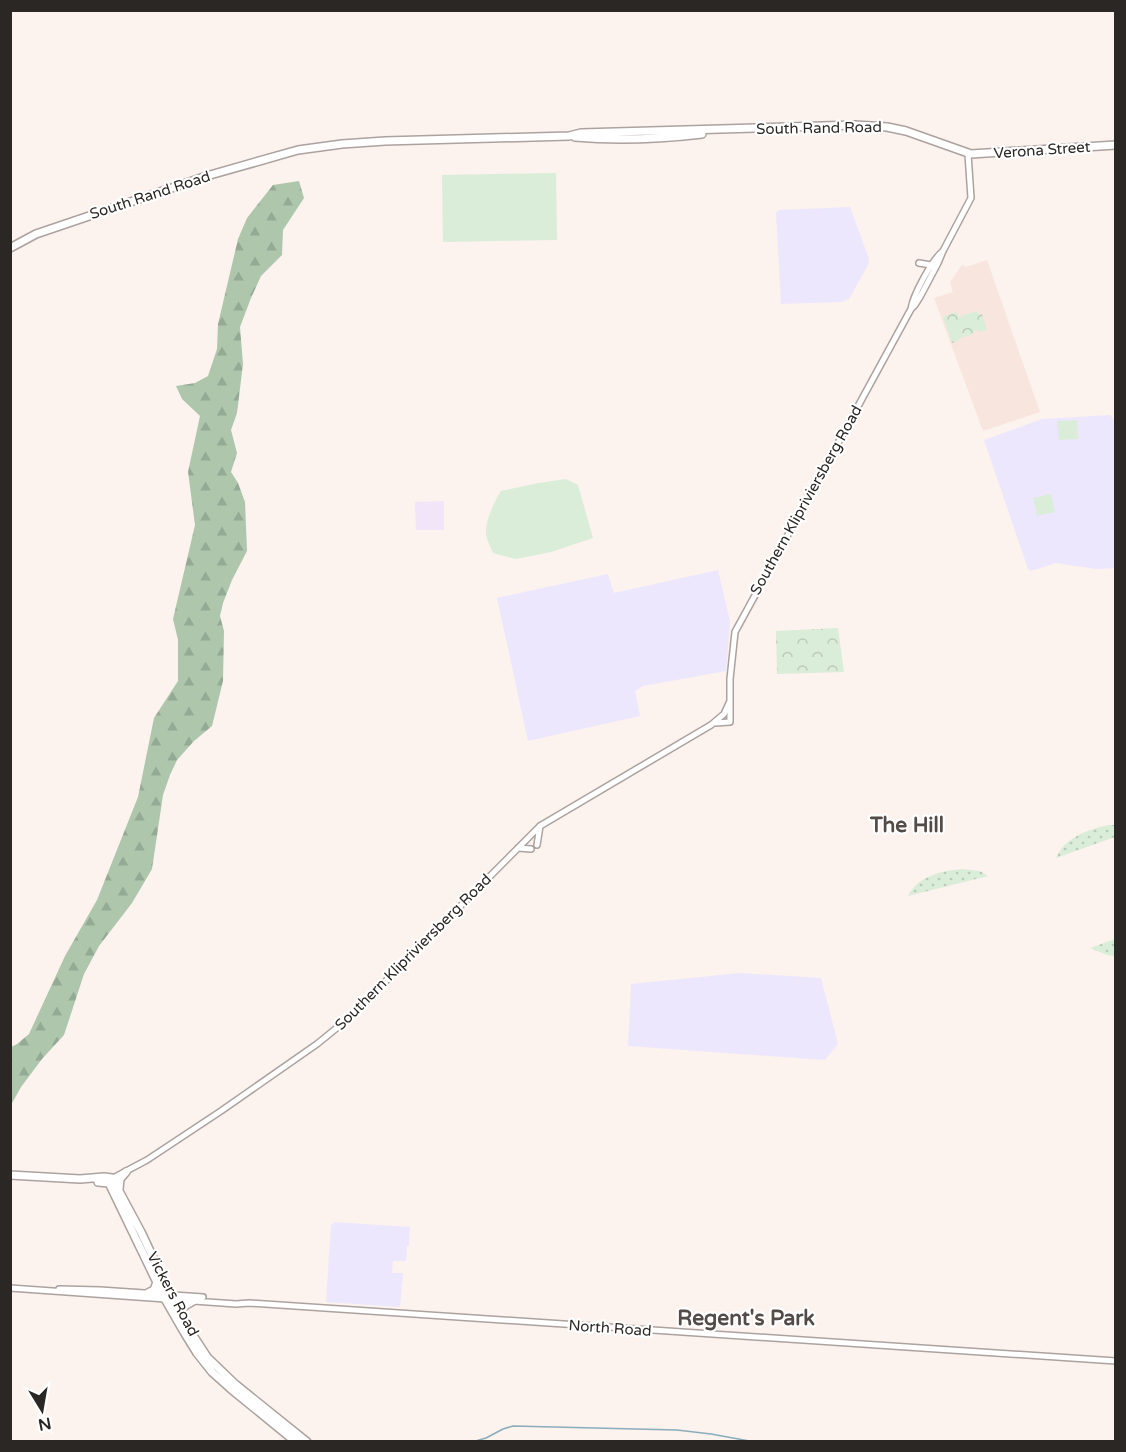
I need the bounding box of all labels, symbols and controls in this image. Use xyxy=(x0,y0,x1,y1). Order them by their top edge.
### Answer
street label: South Rand Road xyxy=(756,118,882,138)
street label: Verona Street xyxy=(993,138,1091,162)
street label: South Rand Road xyxy=(88,167,212,223)
street label: Southern Klipriviersberg Road xyxy=(746,402,866,598)
district label: The Hill xyxy=(869,813,944,838)
street label: Southern Klipriviersberg Road xyxy=(331,870,495,1034)
street label: Vickers Road xyxy=(143,1249,203,1339)
district label: Regent's Park xyxy=(677,1306,815,1331)
street label: North Road xyxy=(568,1316,652,1340)
north arrow xyxy=(12,1380,72,1440)
text: N xyxy=(36,1413,53,1435)

